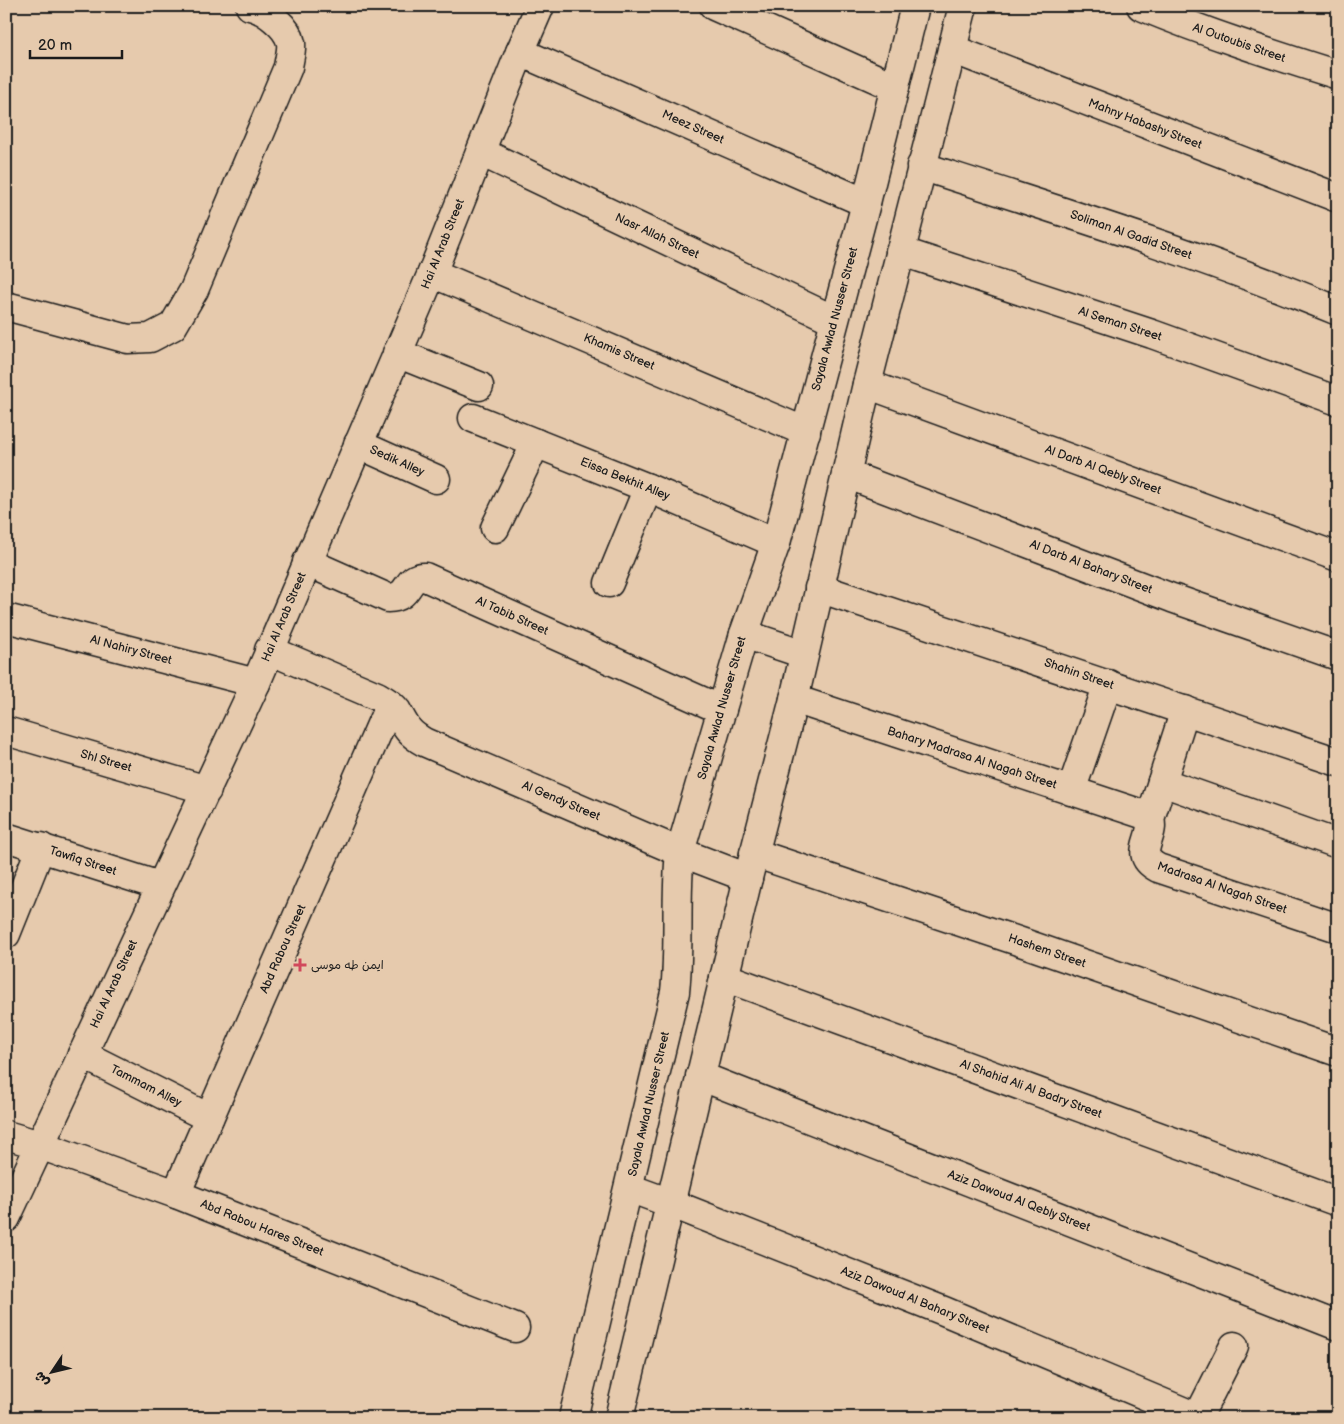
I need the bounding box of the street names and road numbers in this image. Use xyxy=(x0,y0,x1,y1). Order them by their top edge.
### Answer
street label: Al Outoubis Street xyxy=(1191,20,1288,66)
street label: Mahny Habashy Street xyxy=(1086,95,1204,153)
street label: Meez Street xyxy=(660,107,727,147)
street label: Hai Al Arab Street xyxy=(418,196,468,291)
street label: Soliman Al Gadid Street xyxy=(1068,207,1194,263)
street label: Nasr Allah Street xyxy=(612,210,702,262)
street label: Sayala Awlad Nusser Street xyxy=(809,245,862,393)
street label: Al Seman Street xyxy=(1076,303,1164,345)
street label: Khamis Street xyxy=(581,330,657,374)
street label: Sedik Alley xyxy=(367,442,427,480)
street label: Al Darb Al Qebly Street xyxy=(1043,442,1163,498)
street label: Eissa Bekhit Alley xyxy=(578,454,672,504)
street label: Al Darb Al Bahary Street xyxy=(1028,537,1155,597)
street label: Hai Al Arab Street xyxy=(258,570,310,664)
street label: Al Tabib Street xyxy=(473,593,551,639)
street label: Al Nahiry Street xyxy=(88,632,174,668)
street label: Sayala Awlad Nusser Street xyxy=(694,634,750,781)
street label: Shahin Street xyxy=(1042,655,1116,693)
street label: Bahary Madrasa Al Nagah Street xyxy=(885,723,1059,793)
street label: Shl Street xyxy=(79,747,134,776)
street label: Al Gendy Street xyxy=(520,778,603,824)
street label: Tawfiq Street xyxy=(48,843,119,879)
street label: Madrasa Al Nagah Street xyxy=(1155,859,1289,917)
street label: Abd Rabou Street xyxy=(257,902,309,996)
street label: Hashem Street xyxy=(1006,931,1088,971)
street label: Hai Al Arab Street xyxy=(87,937,141,1031)
street label: Sayala Awlad Nusser Street xyxy=(625,1030,673,1178)
street label: Al Shahid Ali Al Badry Street xyxy=(958,1056,1104,1122)
street label: Tammam Alley xyxy=(108,1062,184,1111)
street label: Aziz Dawoud Al Qebly Street xyxy=(946,1167,1093,1235)
street label: Abd Rabou Hares Street xyxy=(198,1196,326,1260)
street label: Aziz Dawoud Al Bahary Street xyxy=(839,1263,992,1337)

